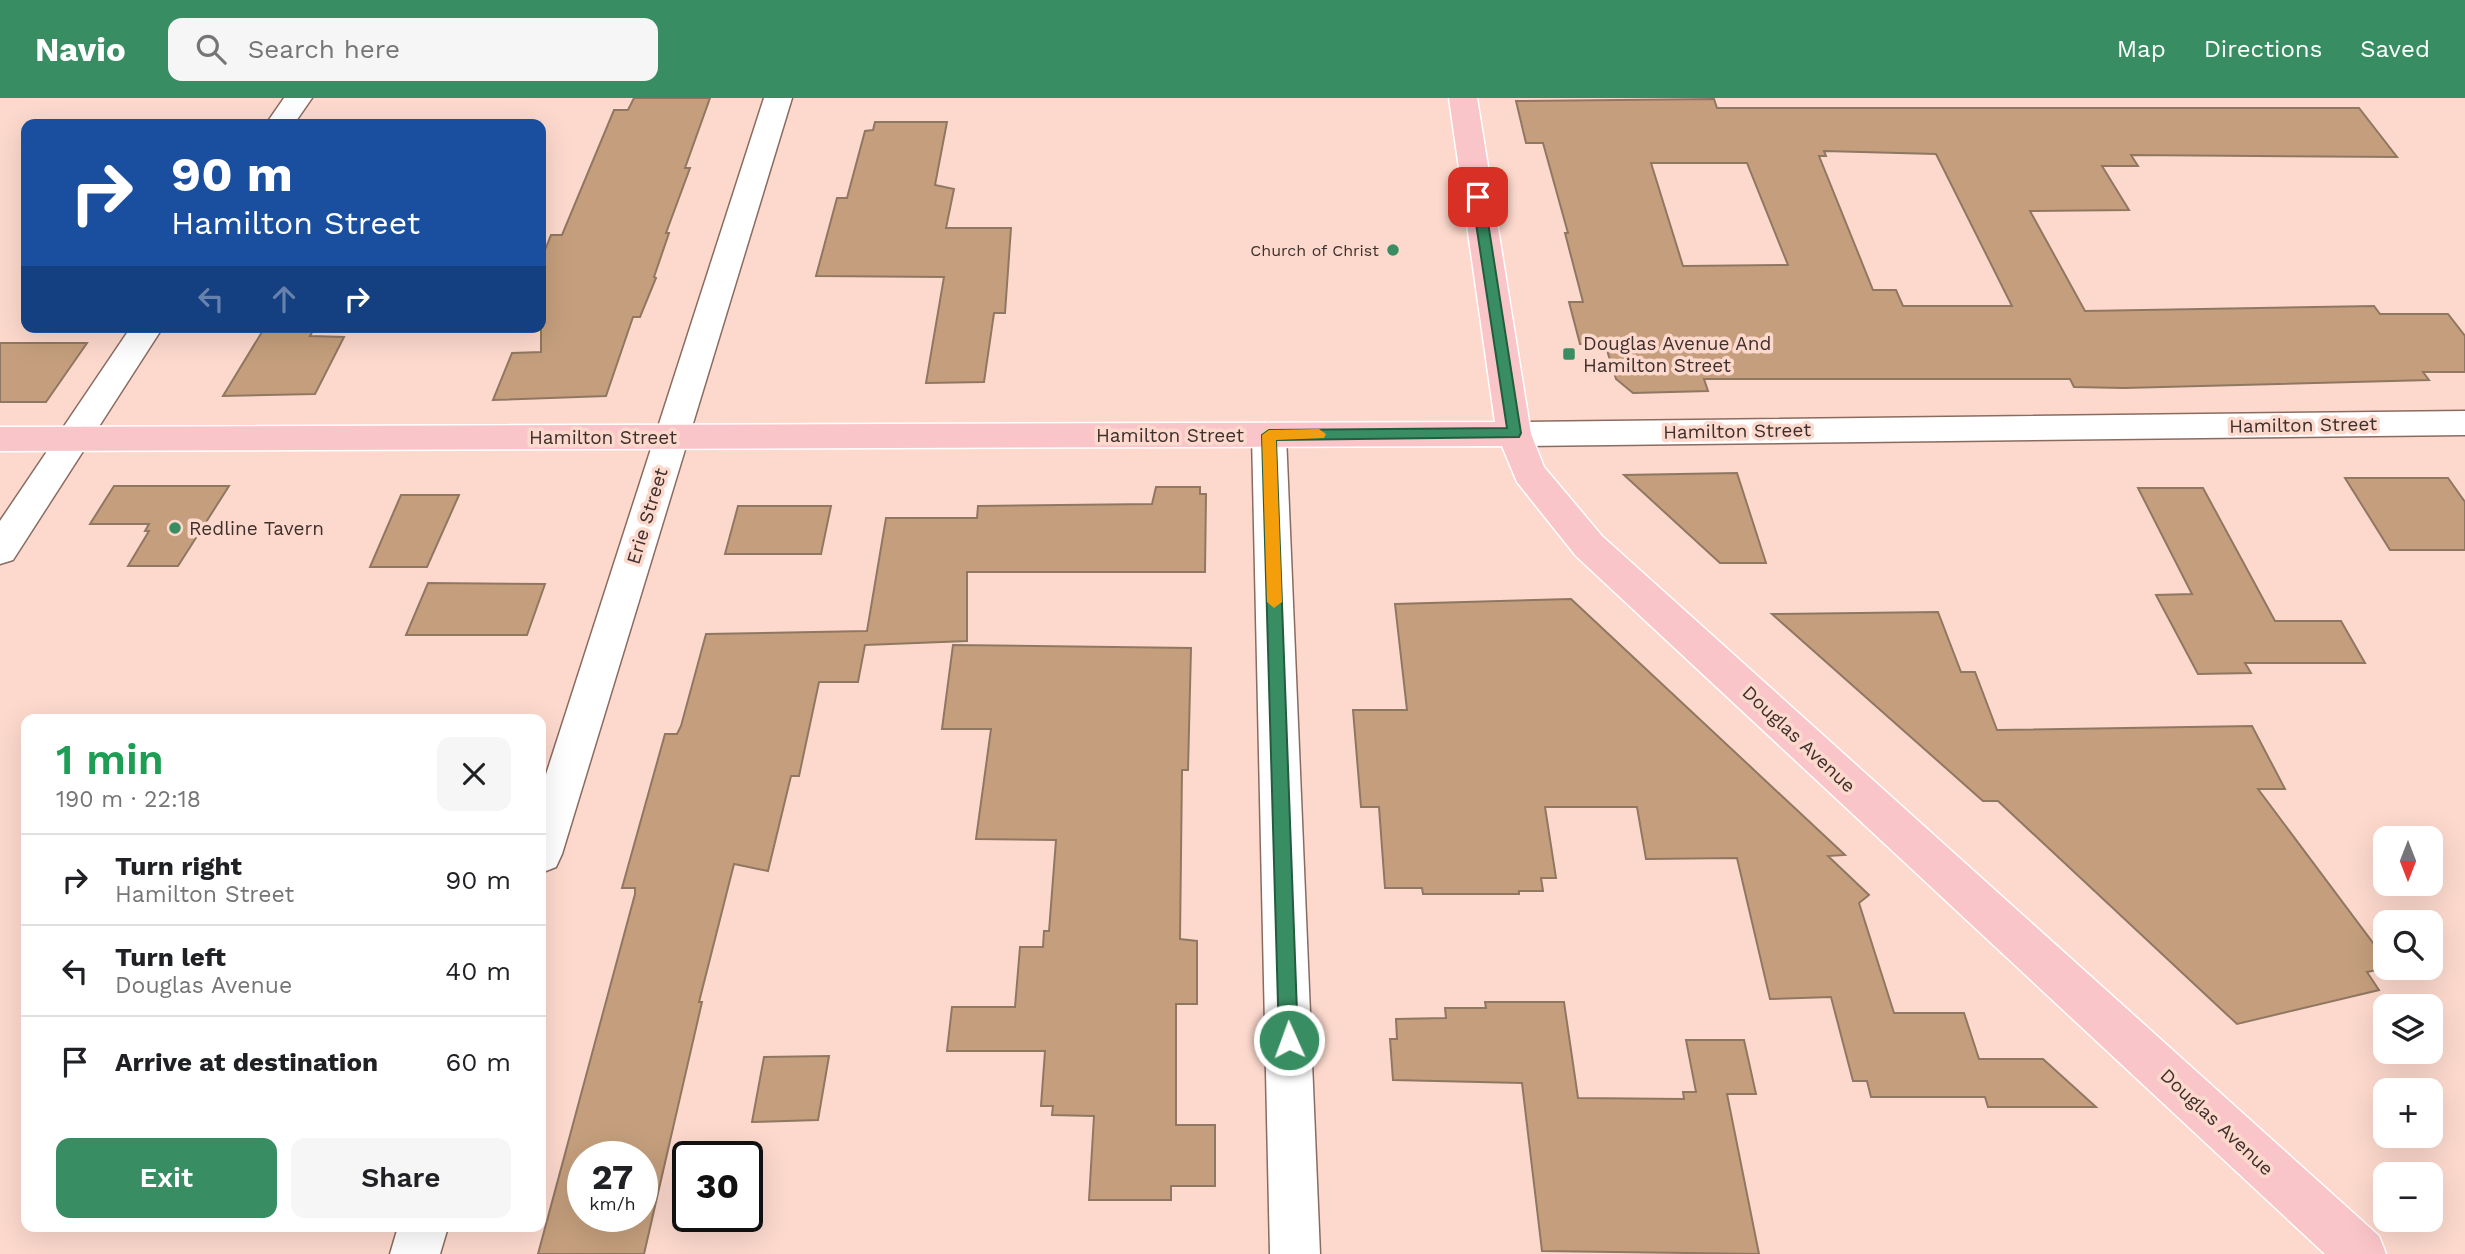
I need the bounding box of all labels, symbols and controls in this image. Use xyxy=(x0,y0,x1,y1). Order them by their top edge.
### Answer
search box xyxy=(168,18,658,81)
text: Navio xyxy=(35,30,126,69)
icon: search xyxy=(192,30,230,68)
text: Search here xyxy=(248,34,400,64)
text: Map xyxy=(2117,35,2166,63)
text: Directions xyxy=(2204,35,2322,63)
text: Saved xyxy=(2360,35,2430,63)
text: 90 m xyxy=(171,145,293,203)
icon: right xyxy=(56,147,147,238)
pin xyxy=(1448,167,1508,227)
icon: arrive xyxy=(1459,178,1497,216)
text: Hamilton Street xyxy=(171,204,420,242)
place label: Church of Christ xyxy=(1250,241,1379,260)
marker: Church of Christ xyxy=(1385,242,1401,258)
icon: left xyxy=(192,280,230,318)
icon: ahead xyxy=(265,280,303,318)
icon: right xyxy=(338,280,376,318)
place label: Douglas Avenue And Hamilton Street xyxy=(1583,332,1771,377)
marker: Douglas Avenue And Hamilton Street xyxy=(1561,346,1577,362)
street label: Hamilton Street xyxy=(2229,412,2377,438)
street label: Hamilton Street xyxy=(1663,418,1811,444)
street label: Hamilton Street xyxy=(1096,424,1244,447)
street label: Hamilton Street xyxy=(529,426,677,449)
street label: Erie Street xyxy=(621,465,673,567)
place label: Redline Tavern xyxy=(189,517,324,540)
marker: Redline Tavern xyxy=(167,520,183,536)
street label: Douglas Avenue xyxy=(1738,681,1860,797)
text: 1 min xyxy=(56,735,164,784)
button: close xyxy=(437,737,511,811)
text: 190 m · 22:18 xyxy=(56,786,201,813)
north arrow xyxy=(2373,826,2443,896)
map controls xyxy=(2373,826,2443,1232)
text: Turn right xyxy=(115,851,242,881)
icon: right xyxy=(56,861,94,899)
text: 90 m xyxy=(445,865,511,895)
text: Hamilton Street xyxy=(115,881,294,908)
button: search xyxy=(2373,910,2443,980)
text: Turn left xyxy=(115,942,226,972)
icon: left xyxy=(56,952,94,990)
text: 40 m xyxy=(445,956,511,986)
text: Douglas Avenue xyxy=(115,972,292,999)
button: layers xyxy=(2373,994,2443,1064)
position arrow xyxy=(1252,1003,1326,1077)
icon: arrive xyxy=(56,1043,94,1081)
text: Arrive at destination xyxy=(115,1047,378,1077)
text: 60 m xyxy=(445,1047,511,1077)
street label: Douglas Avenue xyxy=(2156,1064,2278,1180)
button: + xyxy=(2373,1078,2443,1148)
button: Exit xyxy=(56,1138,277,1218)
button: Share xyxy=(291,1138,511,1218)
speed limit sign: 30 xyxy=(672,1141,763,1232)
text: 27 xyxy=(592,1156,633,1198)
button: − xyxy=(2373,1162,2443,1232)
text: km/h xyxy=(589,1193,636,1214)

